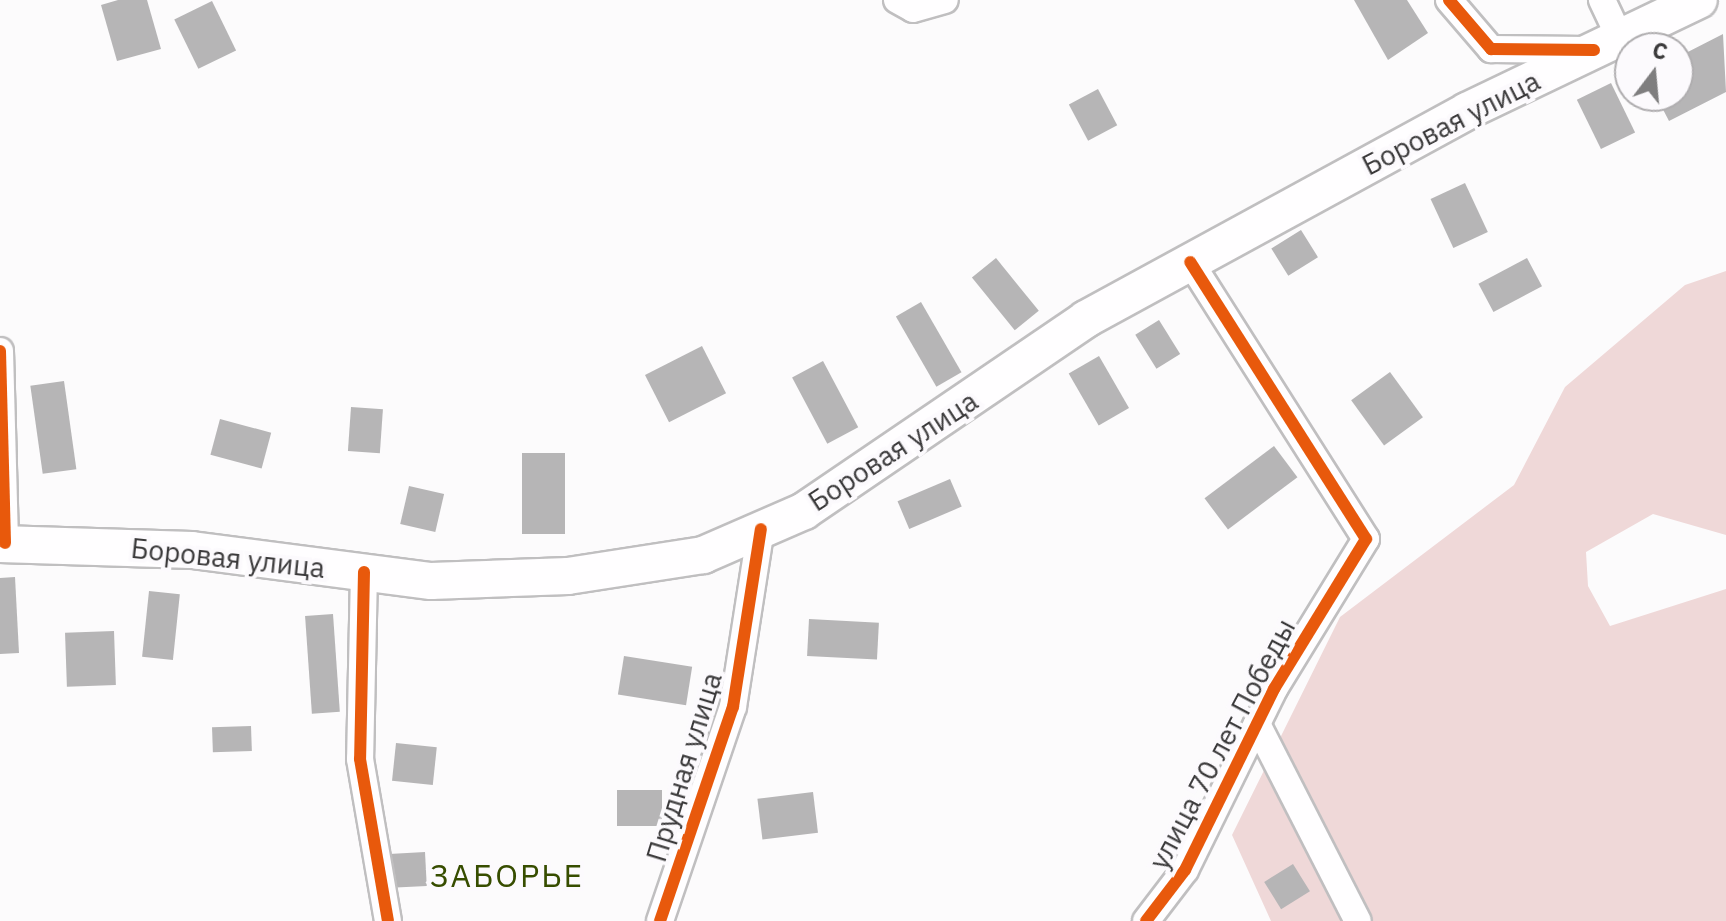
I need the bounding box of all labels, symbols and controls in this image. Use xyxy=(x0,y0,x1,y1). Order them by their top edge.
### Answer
north arrow xyxy=(1614,32,1694,112)
text: С xyxy=(1649,34,1671,66)
street label: Боровая улица xyxy=(1357,64,1545,182)
street label: Боровая улица xyxy=(802,384,984,518)
street label: Боровая улица xyxy=(129,531,327,585)
street label: улица 70 лет Победы xyxy=(1142,613,1302,875)
street label: Прудная улица xyxy=(639,668,729,866)
district label: ЗАБОРЬЕ xyxy=(430,856,584,894)

